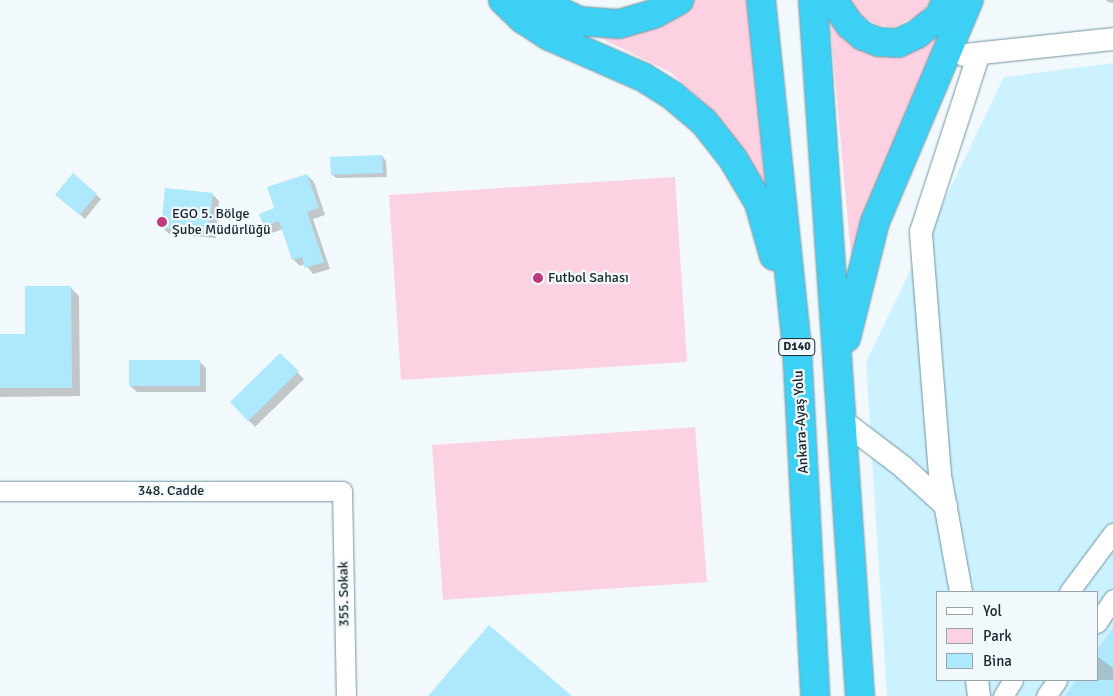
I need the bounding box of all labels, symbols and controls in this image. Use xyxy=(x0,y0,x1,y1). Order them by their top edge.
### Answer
place label: EGO 5. Bölge Şube Müdürlüğü xyxy=(172,206,271,238)
marker: EGO 5. Bölge Şube Müdürlüğü xyxy=(156,216,168,228)
place label: Futbol Sahası xyxy=(548,270,629,286)
marker: Futbol Sahası xyxy=(532,272,544,284)
road number: D140 xyxy=(778,338,816,357)
street label: Ankara-Ayaş Yolu xyxy=(790,370,812,474)
street label: 348. Cadde xyxy=(138,483,204,499)
street label: 355. Sokak xyxy=(335,561,353,627)
legend xyxy=(936,591,1098,681)
text: Yol xyxy=(983,602,1002,620)
text: Park xyxy=(983,627,1012,645)
text: Bina xyxy=(983,652,1012,670)

